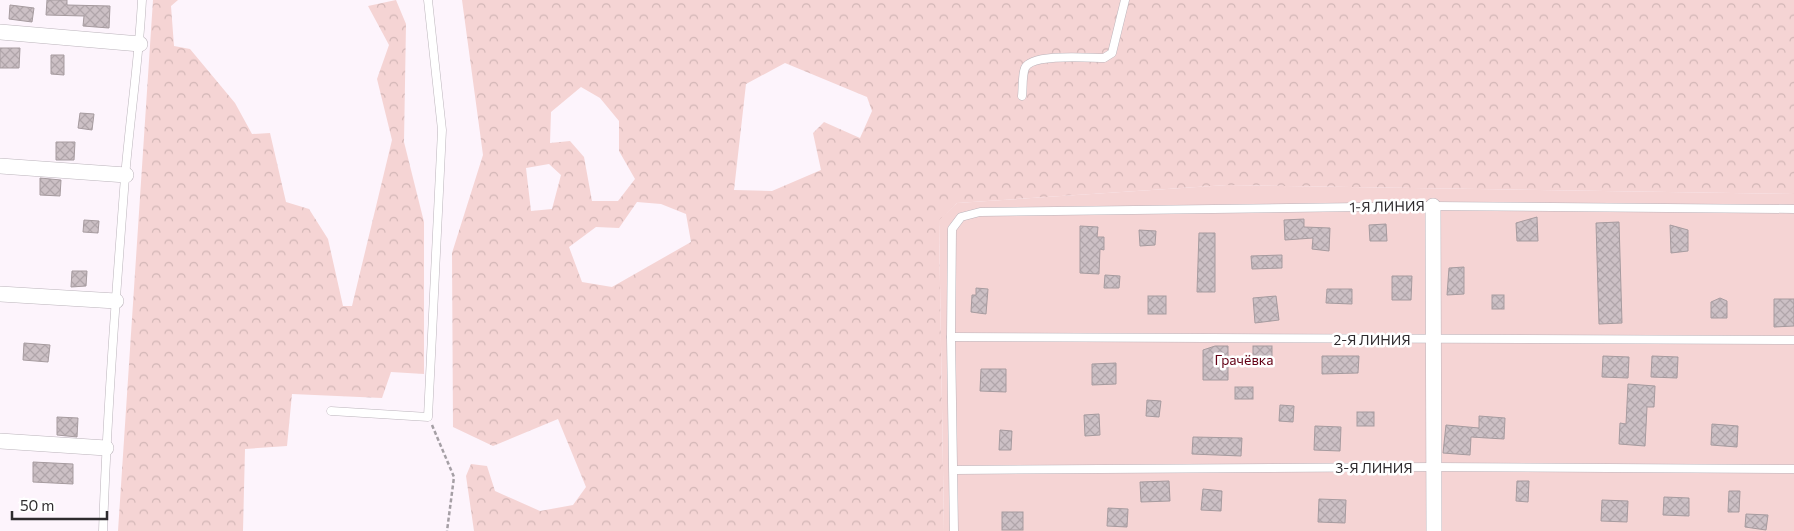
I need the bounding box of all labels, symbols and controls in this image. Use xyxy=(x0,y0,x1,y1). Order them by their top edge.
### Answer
street label: 1-Я ЛИНИЯ xyxy=(1349,197,1425,215)
street label: 2-Я ЛИНИЯ xyxy=(1333,331,1411,348)
park label: Грачёвка xyxy=(1214,351,1274,368)
street label: 3-Я ЛИНИЯ xyxy=(1335,459,1413,476)
scale bar xyxy=(12,488,108,520)
text: 50 m xyxy=(20,496,54,514)

